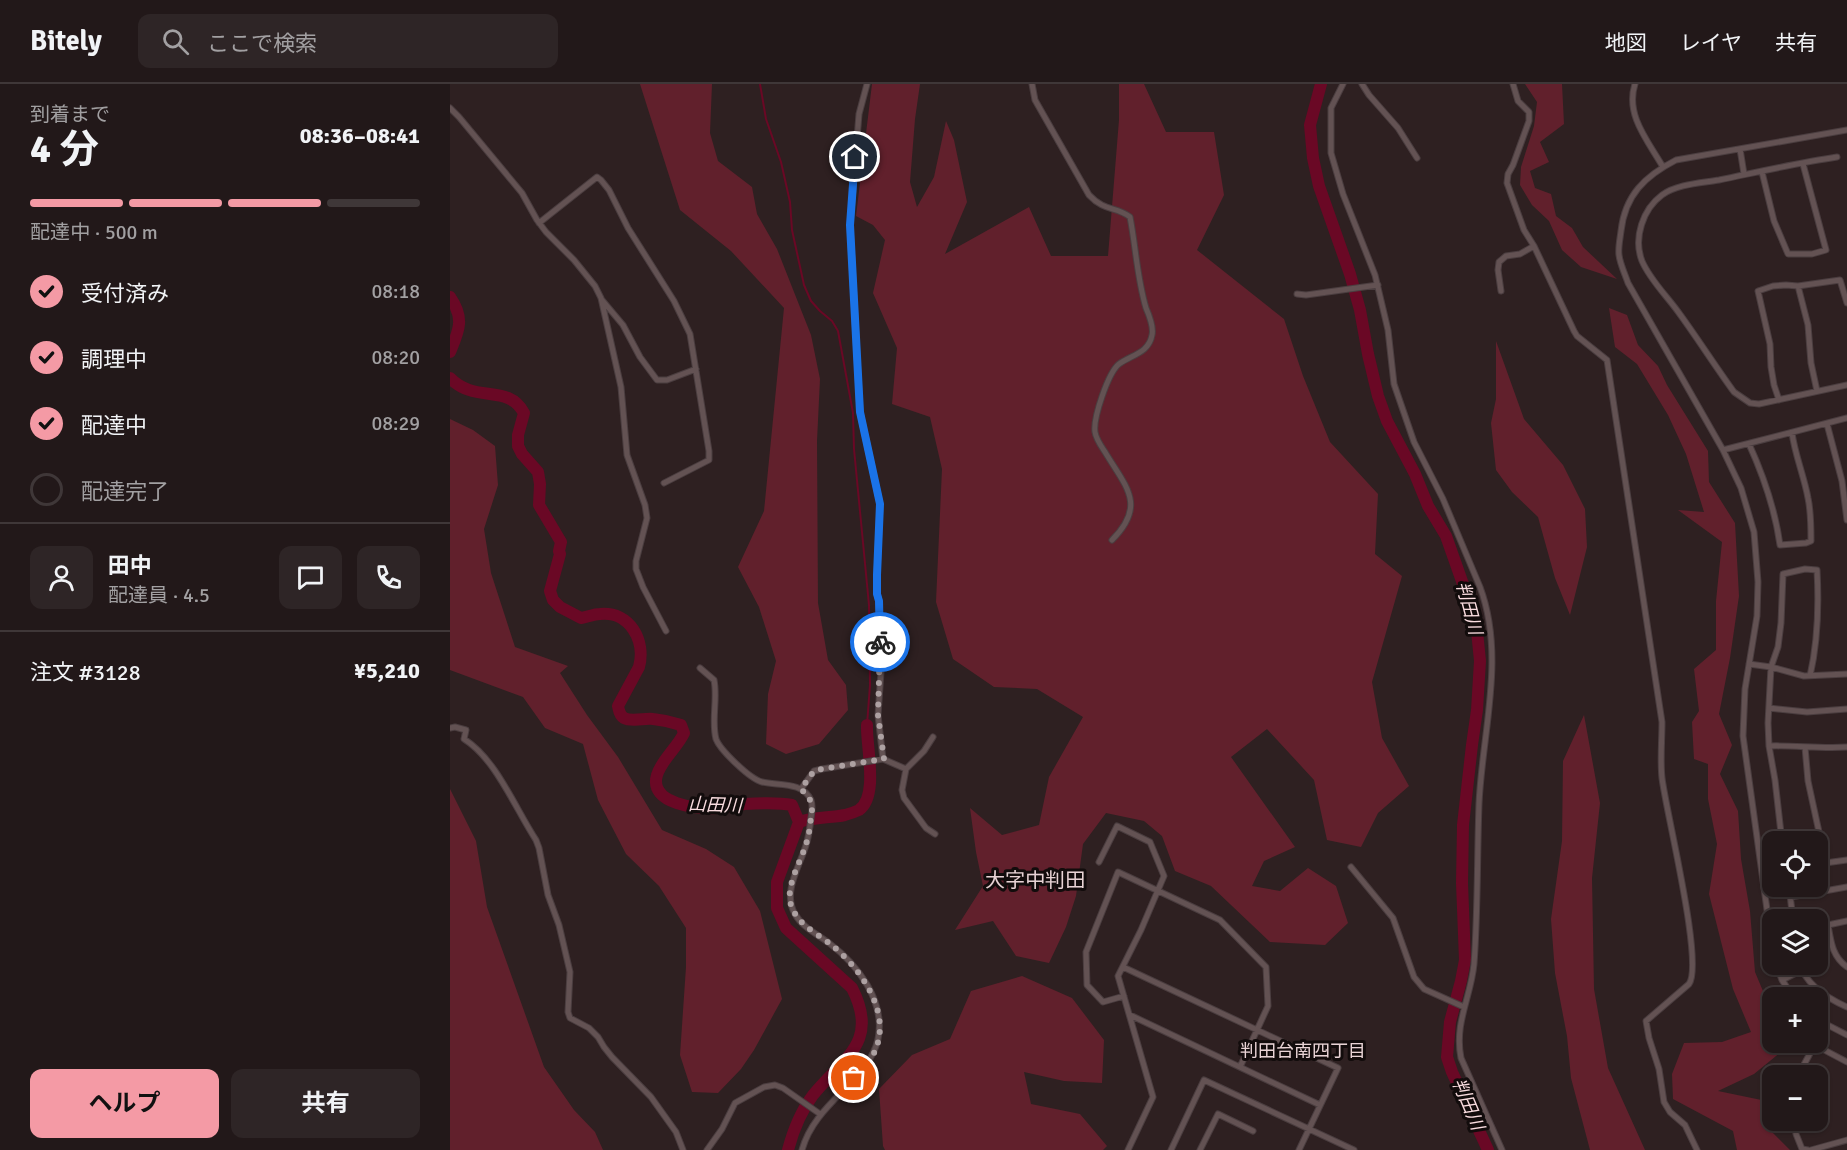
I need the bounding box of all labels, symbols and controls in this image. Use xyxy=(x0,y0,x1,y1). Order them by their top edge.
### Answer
search box xyxy=(138,14,558,68)
text: Bitely xyxy=(30,24,102,58)
icon: search xyxy=(159,25,192,58)
text: ここで検索 xyxy=(207,30,317,57)
text: 地図 xyxy=(1605,30,1647,56)
text: レイヤ xyxy=(1680,30,1742,56)
text: 共有 xyxy=(1775,30,1817,56)
text: 到着まで xyxy=(30,102,110,127)
text: 08:36–08:41 xyxy=(300,122,420,149)
text: 4 分 xyxy=(30,125,99,173)
pin xyxy=(829,131,880,182)
icon: home xyxy=(838,140,871,173)
text: 配達中 · 500 m xyxy=(30,220,158,245)
icon: check xyxy=(30,275,63,308)
text: 08:18 xyxy=(371,279,420,304)
text: 受付済み xyxy=(81,280,169,307)
icon: check xyxy=(30,341,63,374)
text: 08:20 xyxy=(371,345,420,370)
text: 調理中 xyxy=(81,346,147,373)
icon: check xyxy=(30,407,63,440)
text: 08:29 xyxy=(371,411,420,436)
text: 配達中 xyxy=(81,412,147,439)
text: 配達完了 xyxy=(81,478,169,505)
button: person xyxy=(30,546,93,609)
button: chat xyxy=(279,546,342,609)
button: phone xyxy=(357,546,420,609)
text: 田中 xyxy=(108,552,152,579)
water label: 判田川 xyxy=(1451,579,1487,639)
text: 配達員 · 4.5 xyxy=(108,583,210,608)
courier xyxy=(850,612,910,672)
icon: bike xyxy=(864,626,897,659)
text: ¥5,210 xyxy=(354,657,420,684)
text: 注文 #3128 xyxy=(30,659,141,686)
water label: 山田川 xyxy=(688,793,744,817)
map controls xyxy=(1762,831,1828,1131)
button: locate xyxy=(1762,831,1828,897)
district label: 大字中判田 xyxy=(985,868,1085,893)
button: layers xyxy=(1762,909,1828,975)
button: + xyxy=(1762,987,1828,1053)
district label: 判田台南四丁目 xyxy=(1240,1040,1366,1062)
pin xyxy=(828,1052,879,1103)
icon: bag xyxy=(837,1061,870,1094)
button: − xyxy=(1762,1065,1828,1131)
button: ヘルプ xyxy=(30,1069,219,1138)
button: 共有 xyxy=(231,1069,420,1138)
water label: 判田川 xyxy=(1447,1075,1489,1135)

